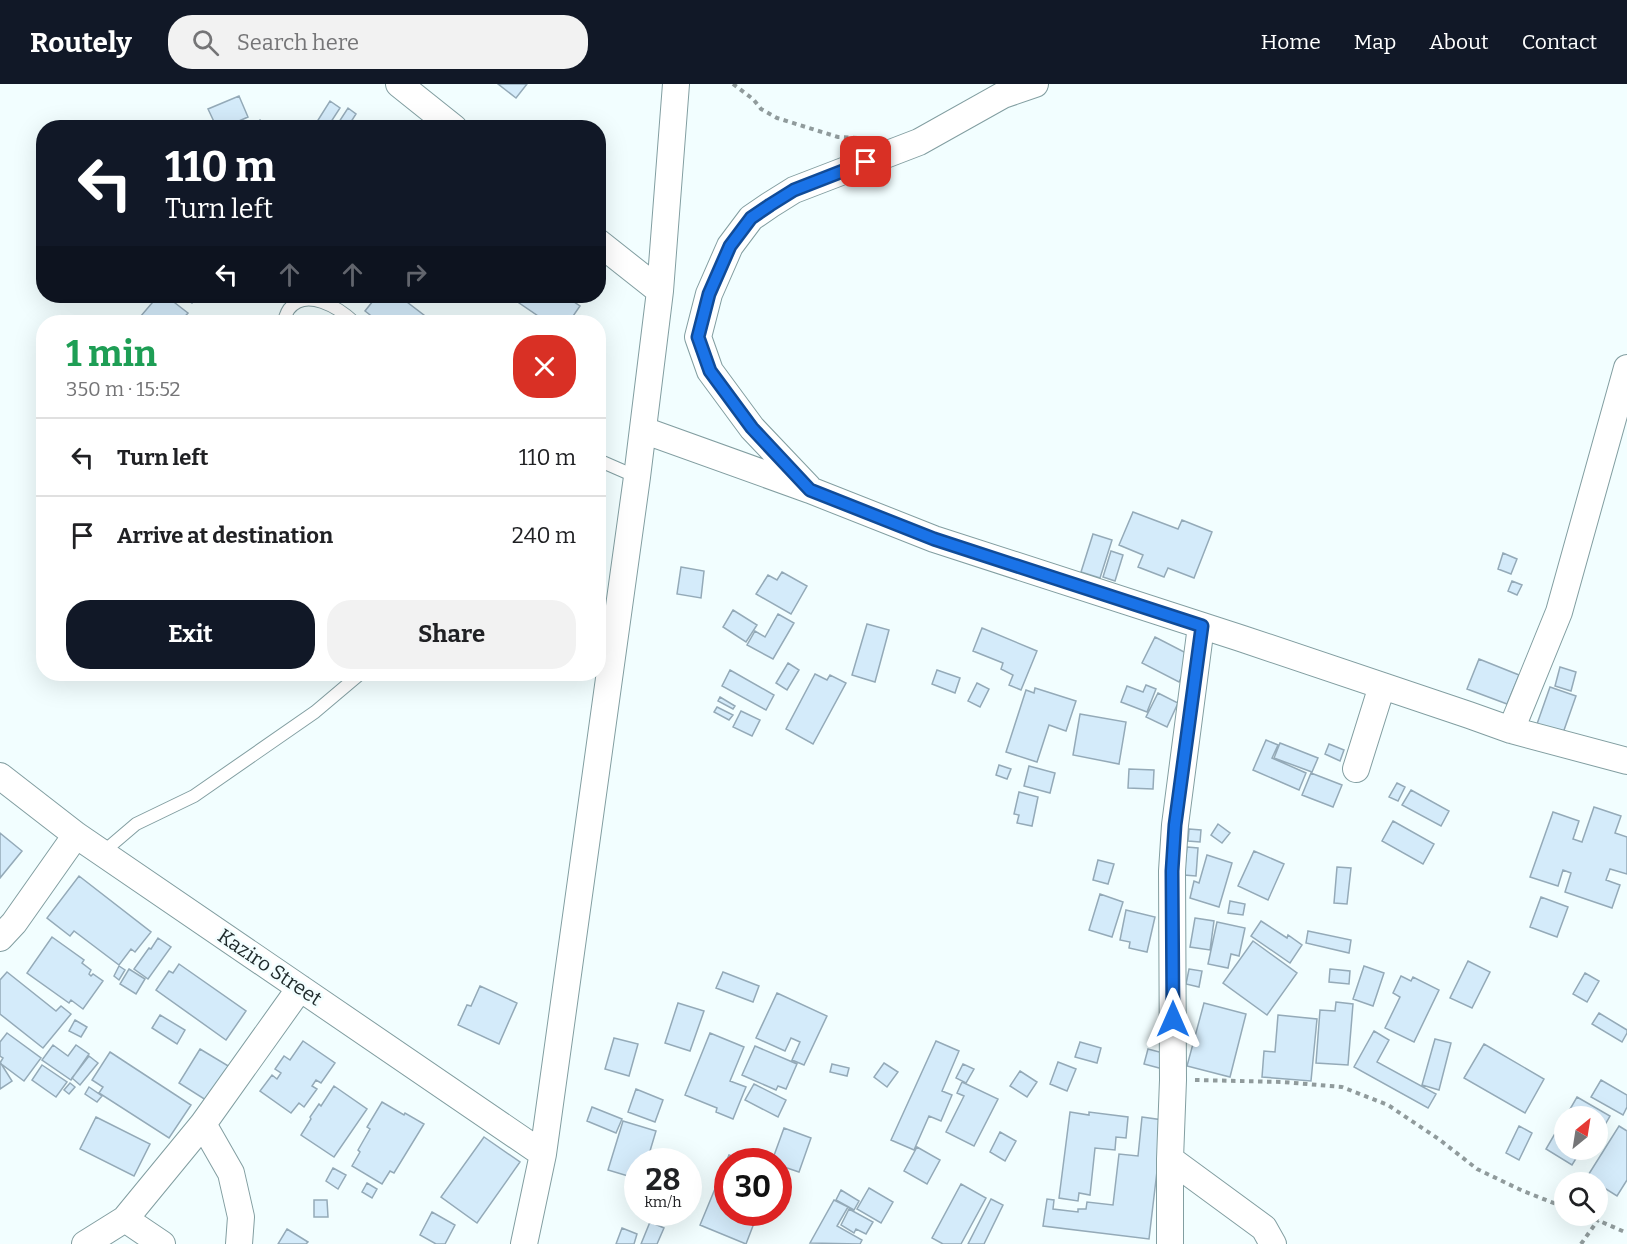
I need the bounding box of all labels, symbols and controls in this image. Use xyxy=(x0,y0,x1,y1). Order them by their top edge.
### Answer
search box xyxy=(168,15,588,69)
text: Routely xyxy=(30,26,132,59)
icon: search xyxy=(189,26,222,59)
text: Search here xyxy=(237,29,359,56)
text: Home xyxy=(1261,29,1321,55)
text: Map xyxy=(1354,29,1396,55)
text: About xyxy=(1429,29,1489,55)
text: Contact xyxy=(1522,29,1597,55)
pin xyxy=(840,136,891,187)
text: 110 m xyxy=(165,142,276,192)
icon: left xyxy=(66,144,144,222)
icon: arrive xyxy=(849,145,882,178)
text: Turn left xyxy=(165,193,273,225)
icon: left xyxy=(210,258,243,291)
icon: ahead xyxy=(273,258,306,291)
icon: ahead xyxy=(336,258,369,291)
icon: right xyxy=(399,258,432,291)
text: 1 min xyxy=(66,332,157,376)
button: close xyxy=(513,335,576,398)
text: 350 m · 15:52 xyxy=(66,377,180,401)
icon: left xyxy=(66,441,99,474)
text: Turn left xyxy=(117,444,209,471)
text: 110 m xyxy=(519,444,576,471)
icon: arrive xyxy=(66,519,99,552)
text: Arrive at destination xyxy=(117,522,333,549)
text: 240 m xyxy=(512,522,576,549)
button: Exit xyxy=(66,600,315,669)
button: Share xyxy=(327,600,576,669)
street label: Kaziro Street xyxy=(213,923,327,1011)
position arrow xyxy=(1141,987,1205,1051)
north arrow xyxy=(1554,1106,1608,1160)
map controls xyxy=(1554,1106,1608,1226)
speed limit sign: 30 xyxy=(714,1148,792,1226)
text: 28 xyxy=(646,1162,680,1198)
button: search xyxy=(1554,1172,1608,1226)
text: km/h xyxy=(644,1193,682,1211)

